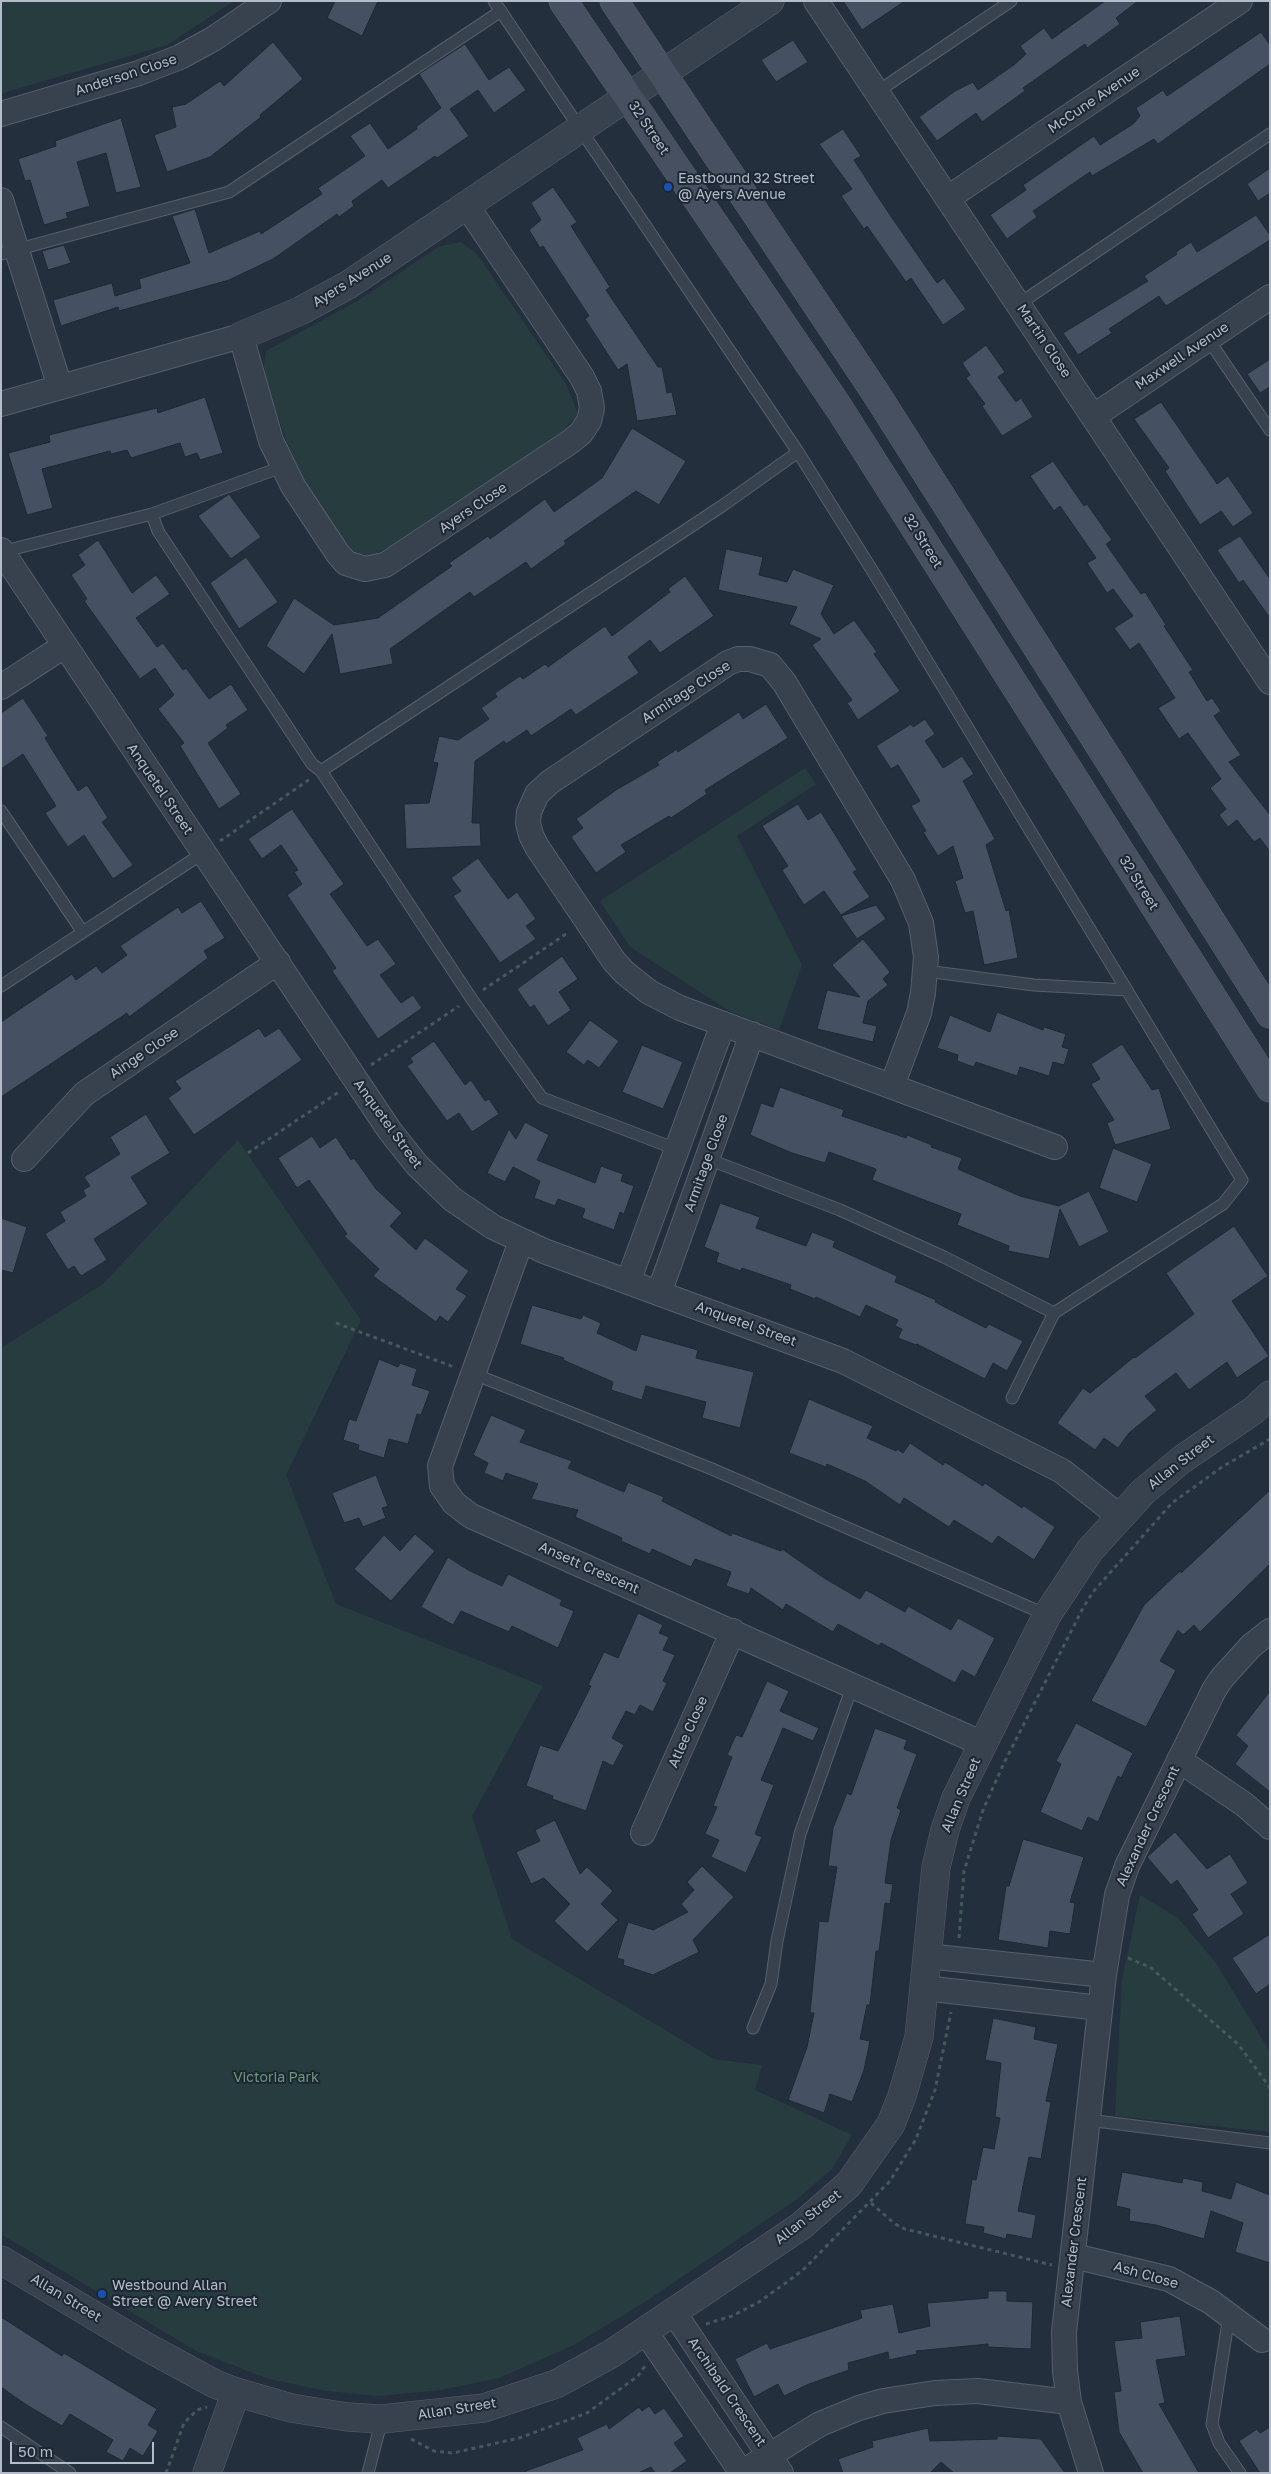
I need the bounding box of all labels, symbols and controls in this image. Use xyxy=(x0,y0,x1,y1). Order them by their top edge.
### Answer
street label: Anderson Close xyxy=(73,51,179,99)
street label: McCune Avenue xyxy=(1045,63,1143,137)
street label: 32 Street xyxy=(625,98,673,158)
place label: Eastbound 32 Street @ Ayers Avenue xyxy=(678,171,815,203)
marker: Eastbound 32 Street @ Ayers Avenue xyxy=(662,181,674,193)
street label: Ayers Avenue xyxy=(309,249,395,311)
street label: Martin Close xyxy=(1013,301,1075,381)
street label: Maxwell Avenue xyxy=(1132,319,1232,393)
street label: Ayers Close xyxy=(436,479,510,537)
street label: 32 Street xyxy=(900,511,946,571)
street label: Armitage Close xyxy=(638,657,734,727)
street label: Anquetel Street xyxy=(123,740,197,838)
street label: 32 Street xyxy=(1116,853,1162,913)
street label: Ainge Close xyxy=(106,1024,182,1082)
street label: Anquetel Street xyxy=(350,1076,426,1172)
street label: Armitage Close xyxy=(681,1112,731,1214)
street label: Anquetel Street xyxy=(693,1298,799,1350)
street label: Allan Street xyxy=(1144,1431,1218,1493)
street label: Ansett Crescent xyxy=(536,1538,642,1598)
street label: Atlee Close xyxy=(665,1694,711,1770)
street label: Allan Street xyxy=(938,1755,984,1835)
street label: Alexander Crescent xyxy=(1113,1763,1183,1889)
park label: Victoria Park xyxy=(233,2070,319,2086)
street label: Alexander Crescent xyxy=(1058,2176,1090,2308)
street label: Allan Street xyxy=(771,2186,845,2248)
street label: Ash Close xyxy=(1112,2258,1180,2292)
street label: Allan Street xyxy=(28,2270,104,2326)
place label: Westbound Allan Street @ Avery Street xyxy=(112,2278,258,2310)
marker: Westbound Allan Street @ Avery Street xyxy=(96,2288,108,2300)
street label: Archibald Crescent xyxy=(684,2334,770,2450)
street label: Allan Street xyxy=(416,2394,498,2424)
scale bar xyxy=(12,2432,156,2464)
text: 50 m xyxy=(18,2442,53,2460)

